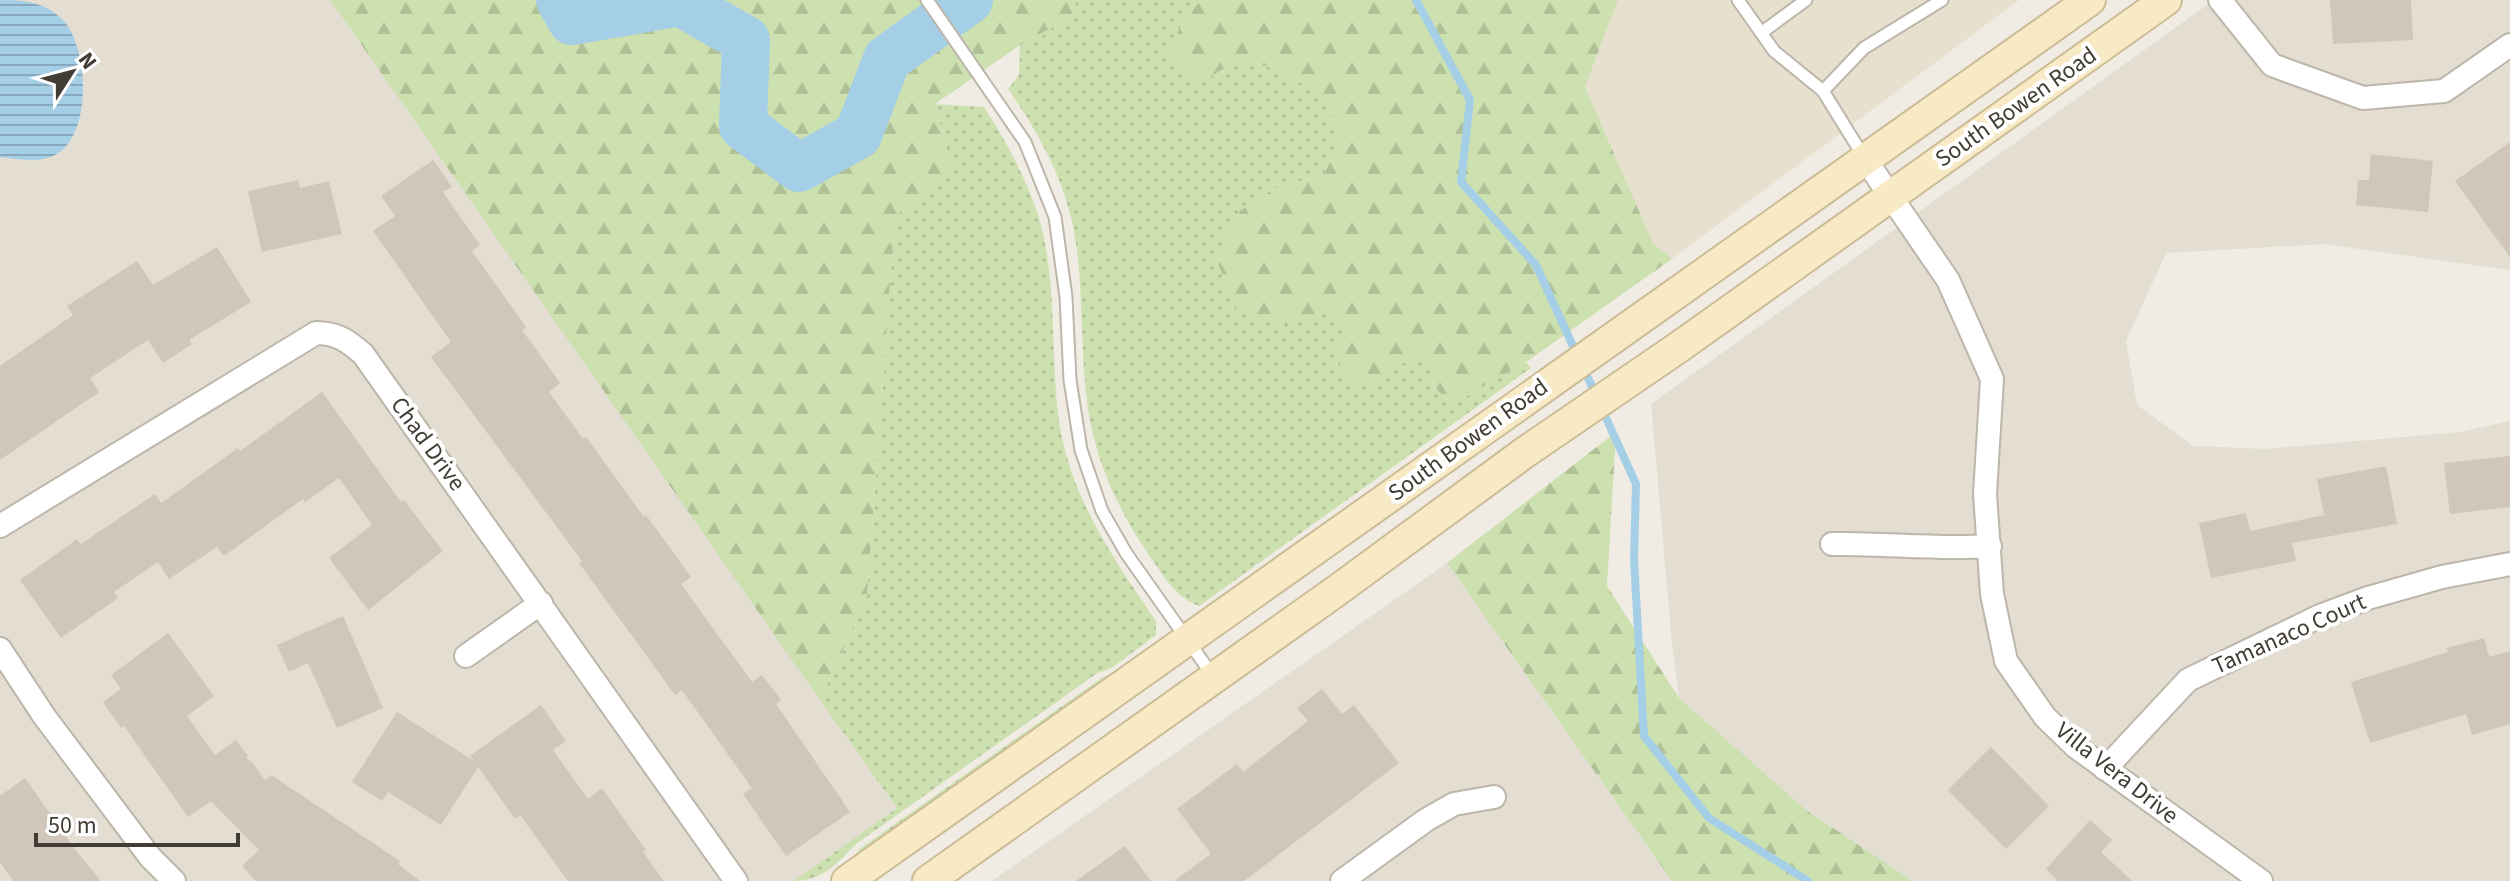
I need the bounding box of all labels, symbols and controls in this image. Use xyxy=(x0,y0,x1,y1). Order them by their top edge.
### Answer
north arrow xyxy=(32,32,112,112)
street label: South Bowen Road xyxy=(1928,38,2104,176)
text: N xyxy=(70,46,105,76)
street label: South Bowen Road xyxy=(1381,370,1555,510)
street label: Chad Drive xyxy=(382,390,474,498)
street label: Tamanaco Court xyxy=(2207,584,2371,684)
street label: Villa Vera Drive xyxy=(2048,714,2186,832)
scale bar xyxy=(36,797,238,847)
text: 50 m xyxy=(48,808,97,843)

